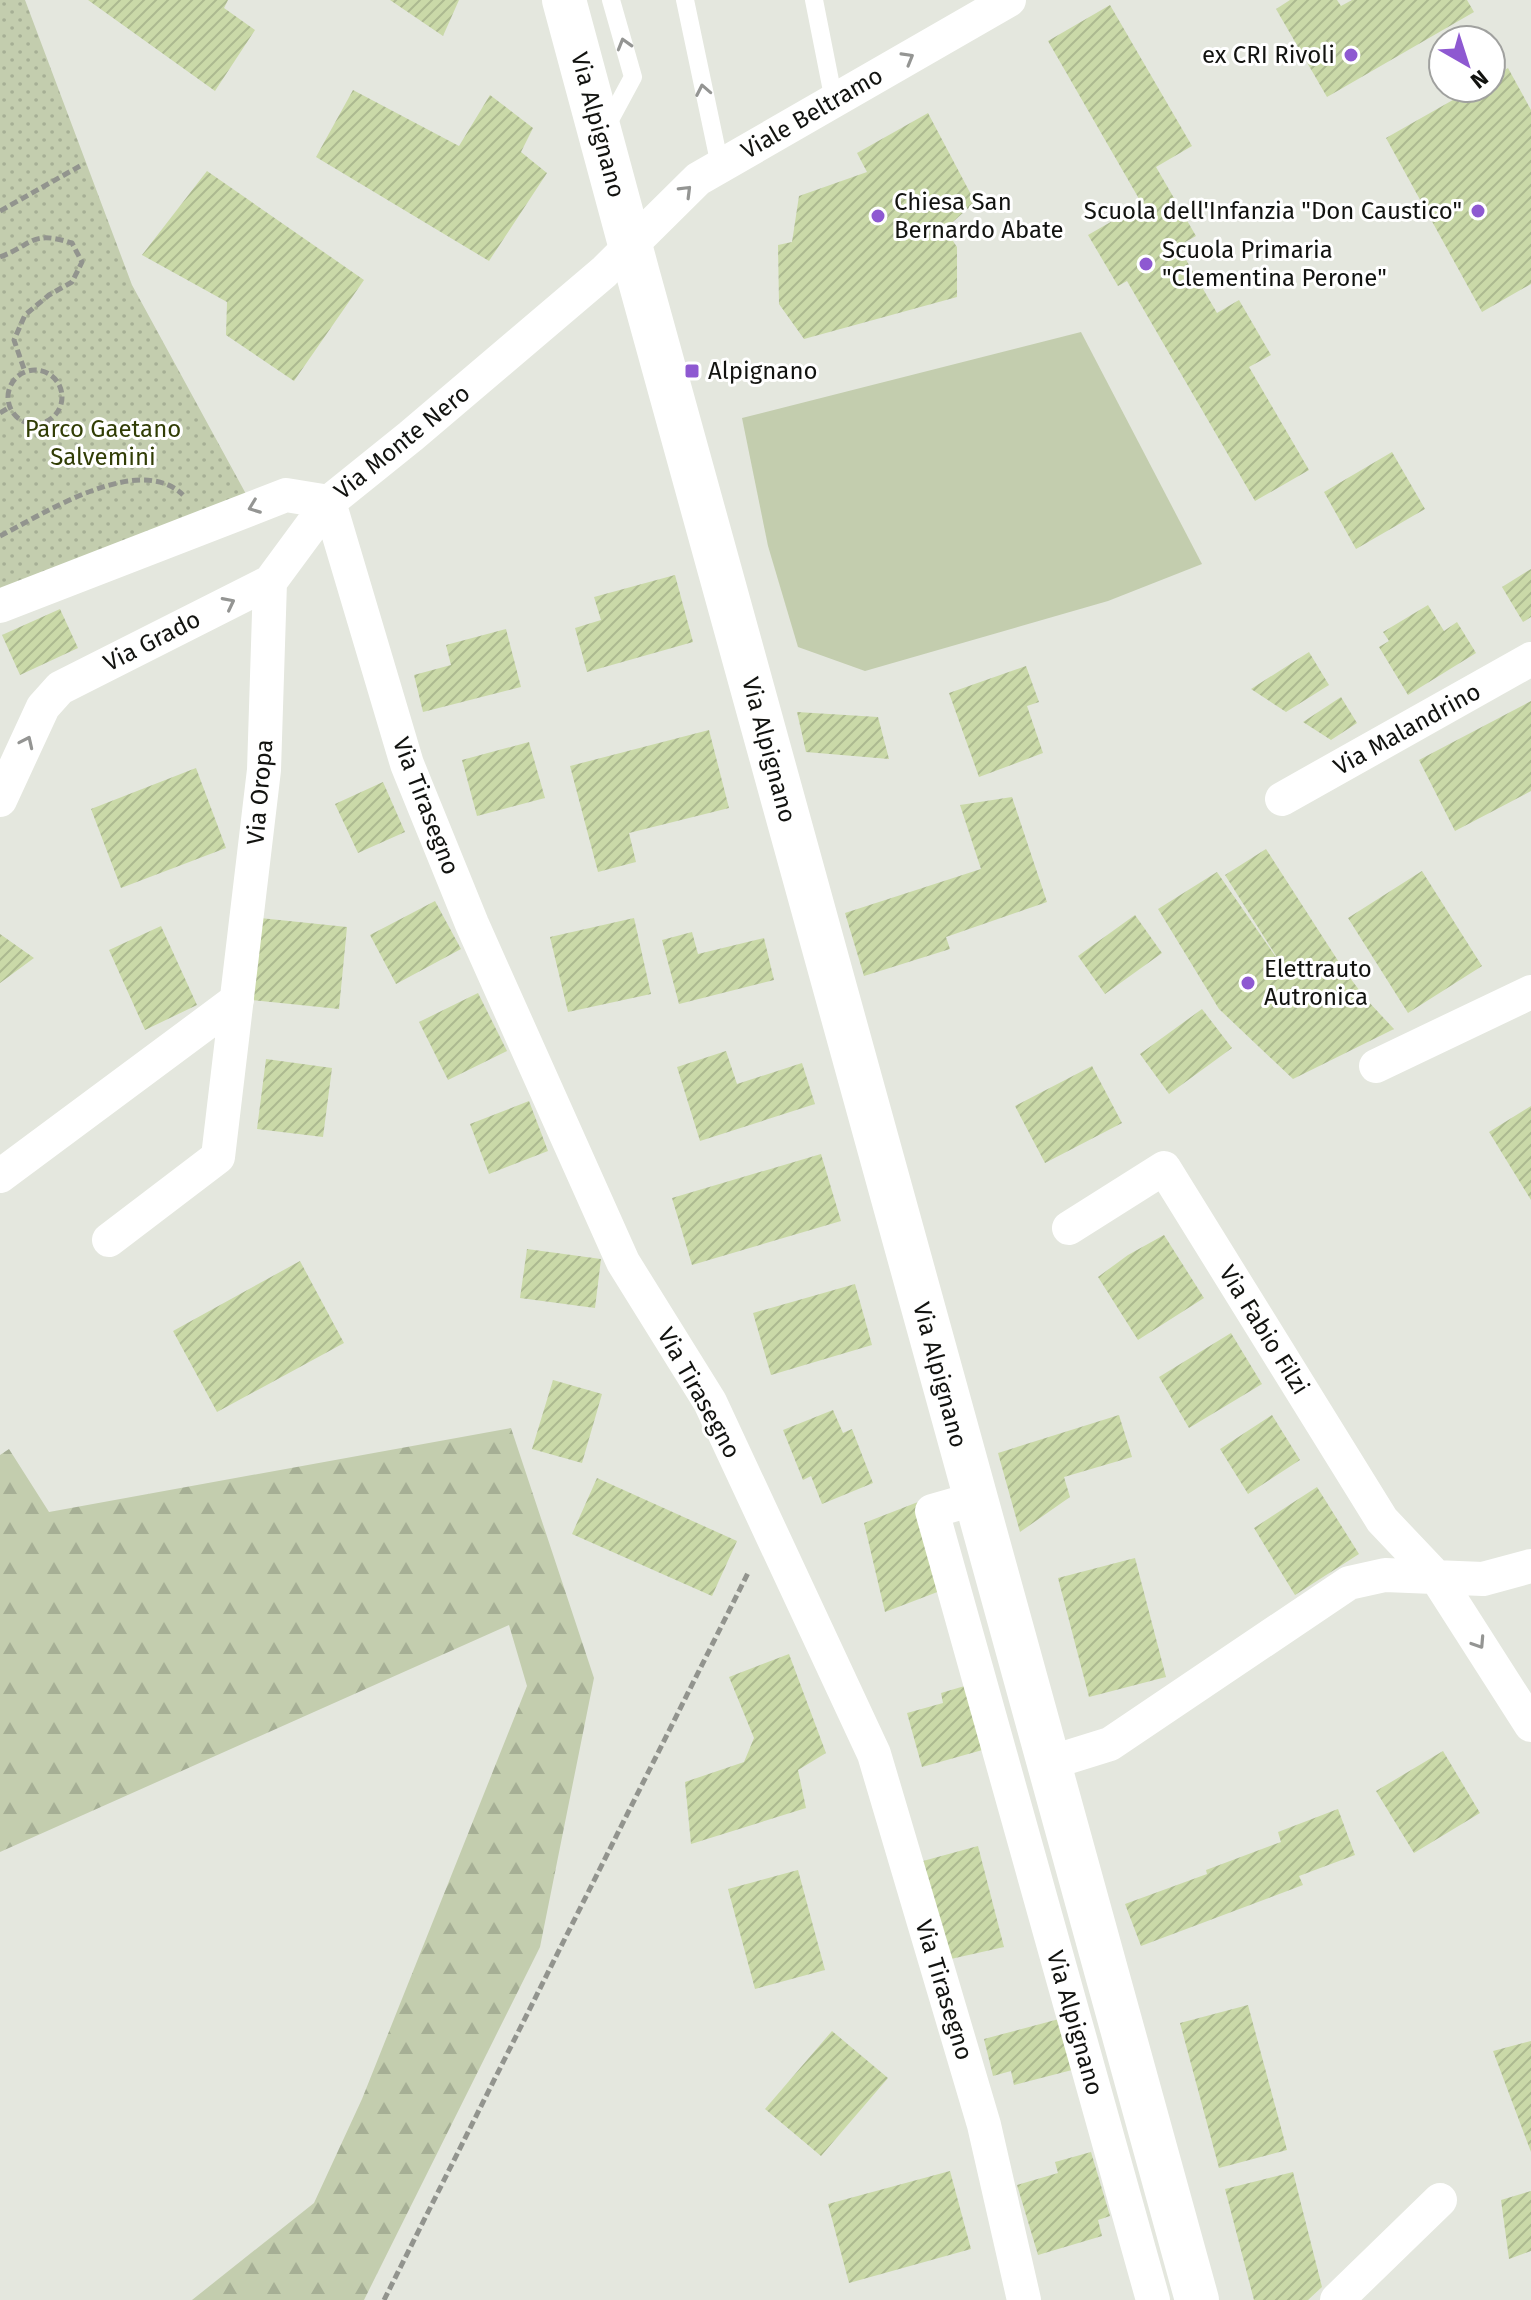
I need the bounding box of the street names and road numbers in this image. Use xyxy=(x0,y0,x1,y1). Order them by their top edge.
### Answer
street label: Via Alpignano xyxy=(565,49,631,201)
street label: Viale Beltramo xyxy=(736,61,888,165)
street label: Via Monte Nero xyxy=(329,379,475,505)
street label: Via Grado xyxy=(99,605,205,677)
street label: Via Alpignano xyxy=(736,674,802,826)
street label: Via Malandrino xyxy=(1329,677,1485,781)
street label: Via Tirasegno xyxy=(387,733,465,879)
street label: Via Oropa xyxy=(241,738,279,846)
street label: Via Fabio Filzi xyxy=(1213,1260,1315,1400)
street label: Via Alpignano xyxy=(907,1299,973,1451)
street label: Via Tirasegno xyxy=(652,1323,746,1463)
street label: Via Tirasegno xyxy=(909,1917,979,2063)
street label: Via Alpignano xyxy=(1041,1948,1109,2098)

